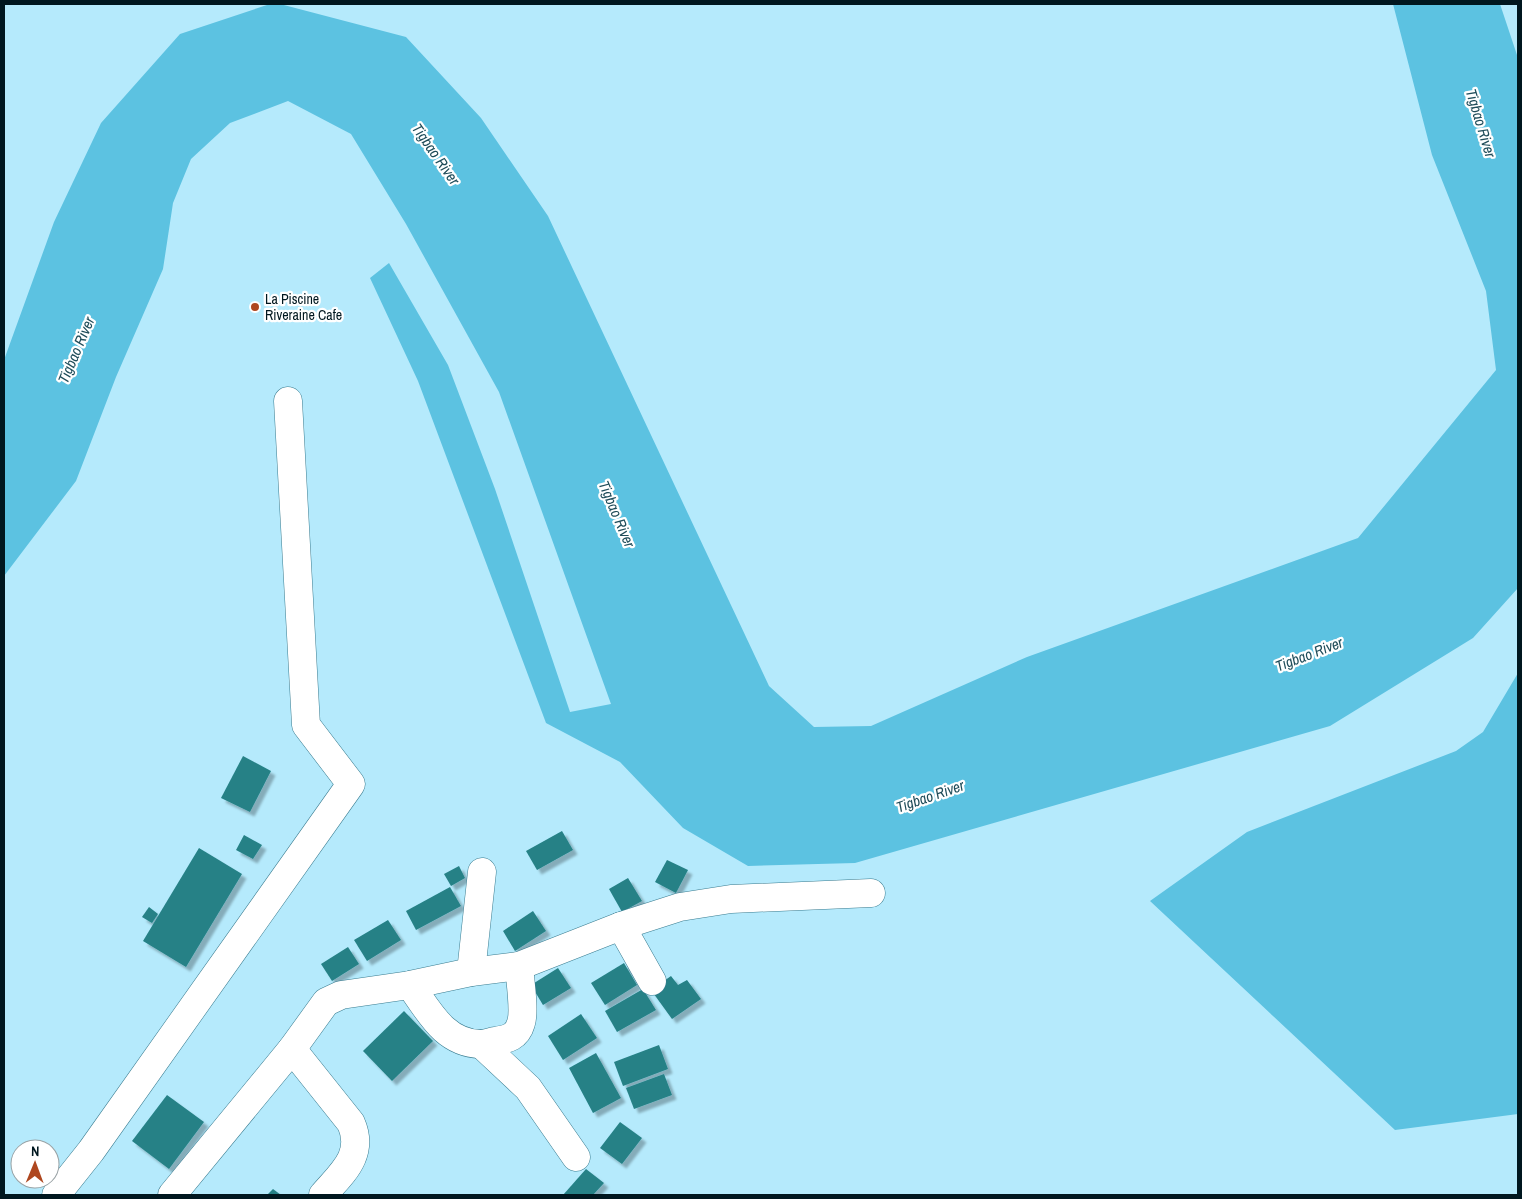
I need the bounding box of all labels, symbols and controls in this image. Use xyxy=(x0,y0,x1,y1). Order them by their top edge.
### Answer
water label: Tigbao River xyxy=(1461,86,1502,161)
water label: Tigbao River xyxy=(407,119,465,190)
place label: La Piscine Riveraine Cafe xyxy=(265,290,342,324)
marker: La Piscine Riveraine Cafe xyxy=(249,301,261,313)
water label: Tigbao River xyxy=(53,313,100,387)
water label: Tigbao River xyxy=(594,477,641,551)
water label: Tigbao River xyxy=(1272,631,1347,676)
water label: Tigbao River xyxy=(893,774,968,817)
north arrow xyxy=(10,1139,60,1189)
text: N xyxy=(31,1142,40,1160)

